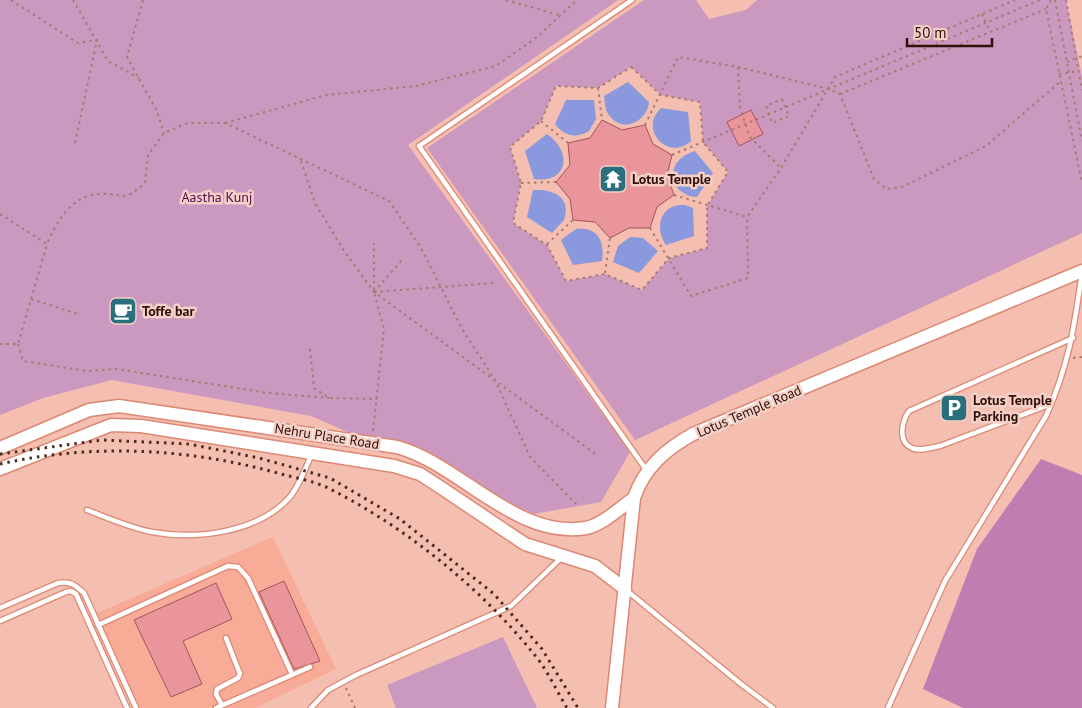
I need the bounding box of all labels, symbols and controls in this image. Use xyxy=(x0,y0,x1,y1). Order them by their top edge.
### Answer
scale bar xyxy=(907,15,992,47)
text: 50 m xyxy=(914,23,947,42)
temple icon: Lotus Temple xyxy=(598,164,628,194)
place label: Lotus Temple xyxy=(632,170,711,188)
park label: Aastha Kunj xyxy=(181,188,253,206)
cafe icon: Toffe bar xyxy=(108,296,138,326)
place label: Toffe bar xyxy=(142,302,195,320)
street label: Lotus Temple Road xyxy=(694,381,804,441)
place label: Lotus Temple Parking xyxy=(973,391,1052,425)
parking icon: Lotus Temple Parking xyxy=(939,393,969,423)
street label: Nehru Place Road xyxy=(273,419,381,453)

